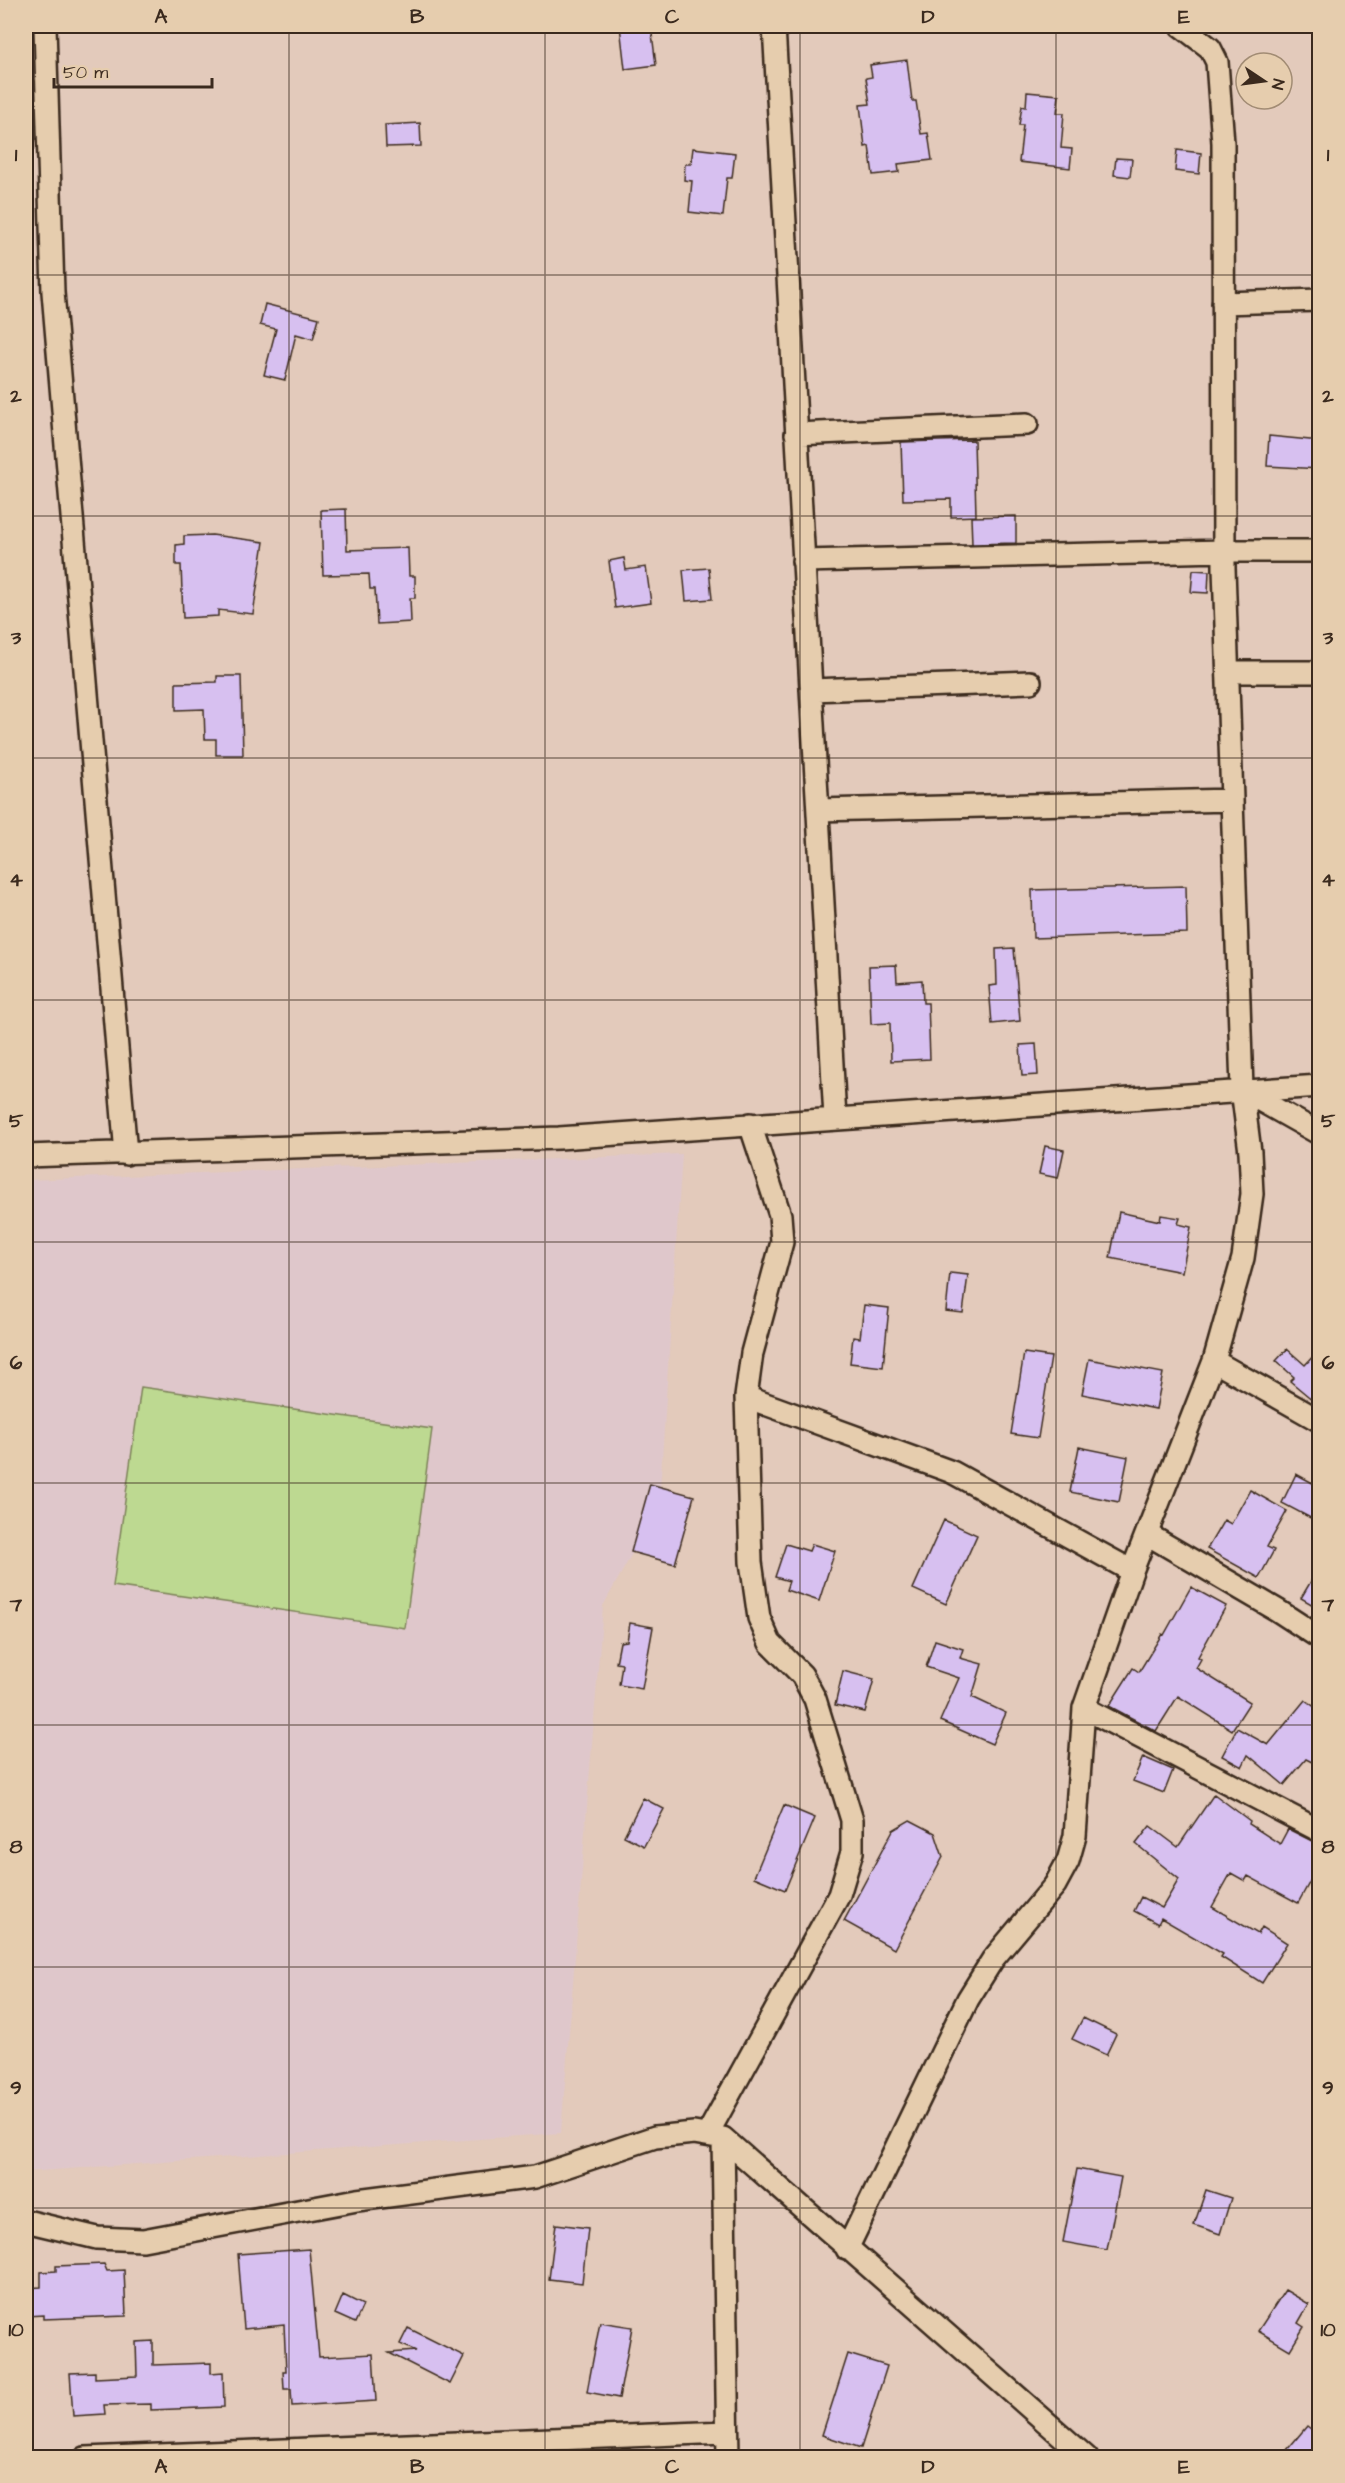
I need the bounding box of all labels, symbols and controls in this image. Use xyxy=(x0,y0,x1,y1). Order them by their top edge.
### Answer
text: A xyxy=(155,3,168,31)
text: B xyxy=(410,3,425,31)
text: C xyxy=(665,3,680,31)
text: D xyxy=(922,3,935,31)
text: E xyxy=(1178,3,1190,31)
scale bar xyxy=(54,51,212,89)
north arrow xyxy=(1234,51,1294,111)
text: 50 m xyxy=(63,60,108,85)
text: N xyxy=(1266,77,1289,92)
text: 1 xyxy=(15,141,18,169)
text: 1 xyxy=(1327,141,1330,169)
text: 2 xyxy=(9,382,22,410)
text: 2 xyxy=(1321,382,1334,410)
text: 3 xyxy=(10,624,22,652)
text: 3 xyxy=(1322,624,1334,652)
text: 4 xyxy=(9,866,23,894)
text: 4 xyxy=(1321,866,1335,894)
text: 5 xyxy=(9,1107,24,1135)
text: 5 xyxy=(1321,1107,1336,1135)
text: 6 xyxy=(10,1349,23,1377)
text: 6 xyxy=(1322,1349,1335,1377)
text: 7 xyxy=(9,1591,23,1619)
text: 7 xyxy=(1321,1591,1335,1619)
text: 8 xyxy=(10,1833,23,1861)
text: 8 xyxy=(1322,1833,1335,1861)
text: 9 xyxy=(10,2074,22,2102)
text: 9 xyxy=(1322,2074,1334,2102)
text: 10 xyxy=(8,2316,24,2344)
text: 10 xyxy=(1320,2316,1336,2344)
text: A xyxy=(155,2453,168,2481)
text: B xyxy=(410,2453,425,2481)
text: C xyxy=(665,2453,680,2481)
text: D xyxy=(922,2453,935,2481)
text: E xyxy=(1178,2453,1190,2481)

